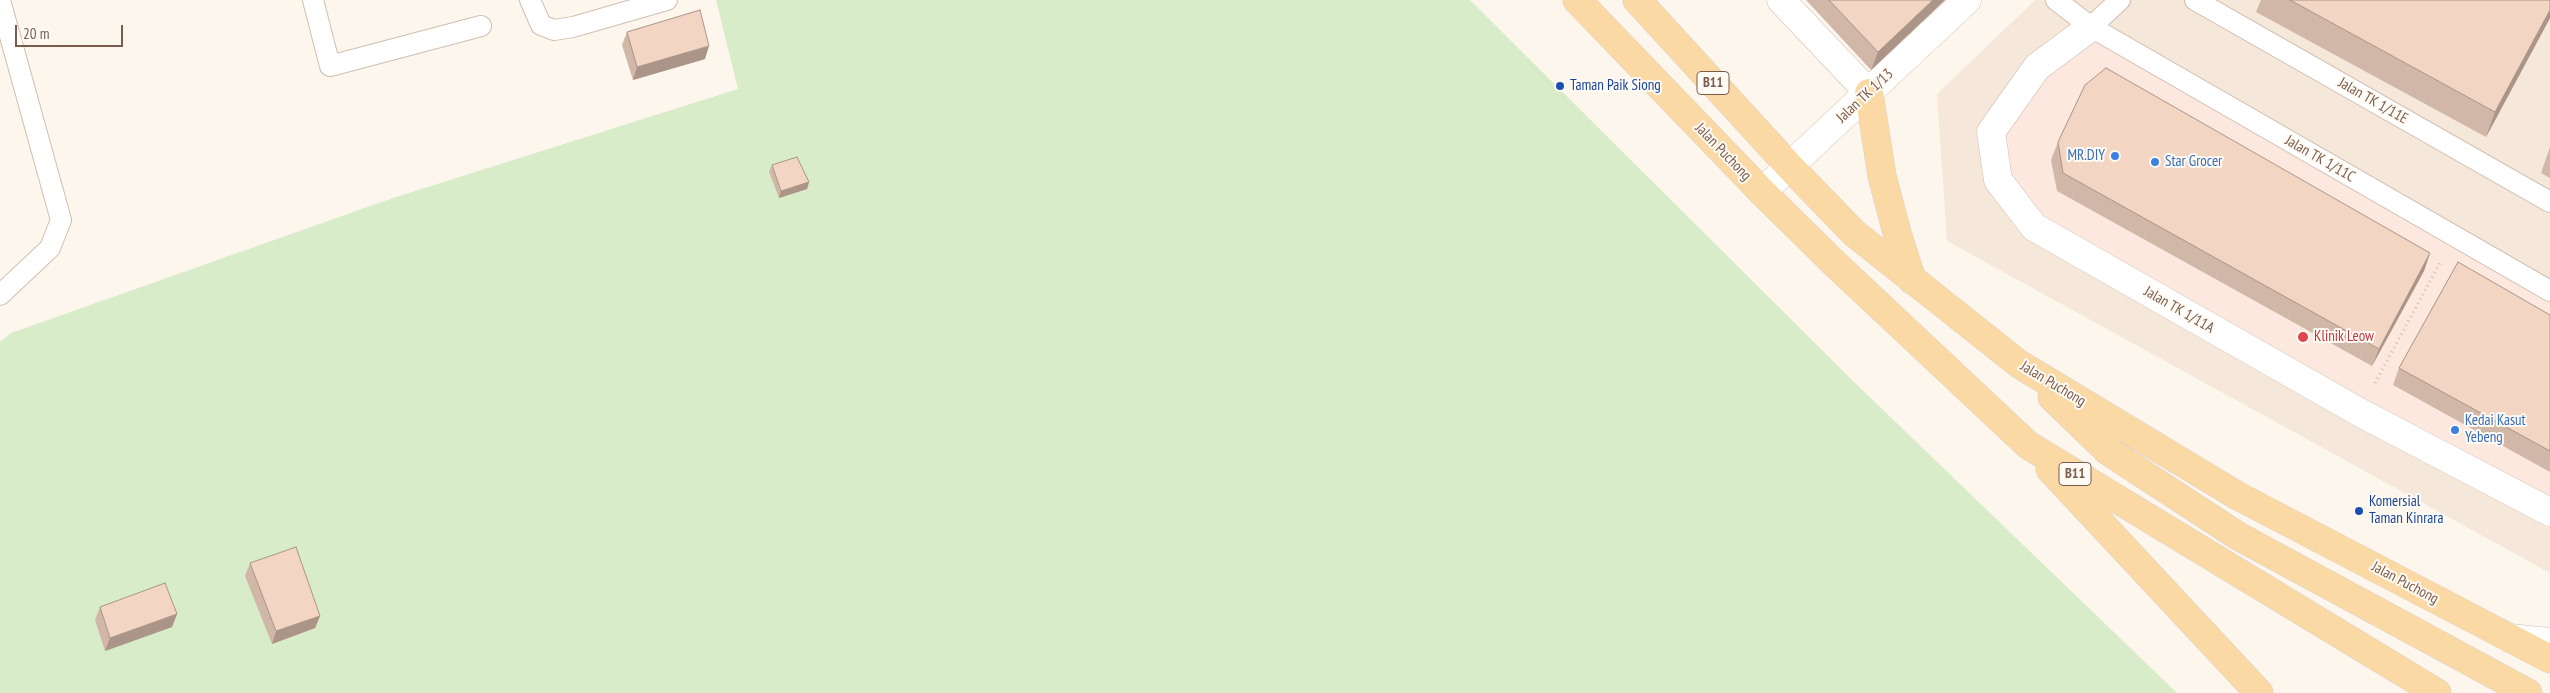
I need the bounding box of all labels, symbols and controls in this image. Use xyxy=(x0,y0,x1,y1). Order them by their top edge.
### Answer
scale bar xyxy=(18,15,125,47)
text: 20 m xyxy=(23,24,49,43)
street label: Jalan TK 1/13 xyxy=(1833,65,1897,127)
road number: B11 xyxy=(1697,72,1729,95)
street label: Jalan TK 1/11E xyxy=(2335,74,2411,128)
place label: Taman Paik Siong xyxy=(1570,77,1661,95)
marker: Taman Paik Siong xyxy=(1554,80,1566,92)
street label: Jalan Puchong xyxy=(1691,119,1755,185)
street label: Jalan TK 1/11C xyxy=(2282,132,2358,186)
place label: MR.DIY xyxy=(2067,147,2105,165)
marker: MR.DIY xyxy=(2109,150,2121,162)
place label: Star Grocer xyxy=(2165,153,2222,171)
marker: Star Grocer xyxy=(2149,156,2161,168)
street label: Jalan TK 1/11A xyxy=(2141,283,2217,337)
place label: Klinik Leow xyxy=(2314,328,2374,346)
marker: Klinik Leow xyxy=(2296,330,2310,344)
street label: Jalan Puchong xyxy=(2017,357,2089,411)
place label: Kedai Kasut Yebeng xyxy=(2465,412,2526,447)
marker: Kedai Kasut Yebeng xyxy=(2449,424,2461,436)
road number: B11 xyxy=(2059,462,2091,486)
place label: Komersial Taman Kinrara xyxy=(2369,493,2443,528)
marker: Komersial Taman Kinrara xyxy=(2353,505,2365,517)
street label: Jalan Puchong xyxy=(2368,558,2442,608)

